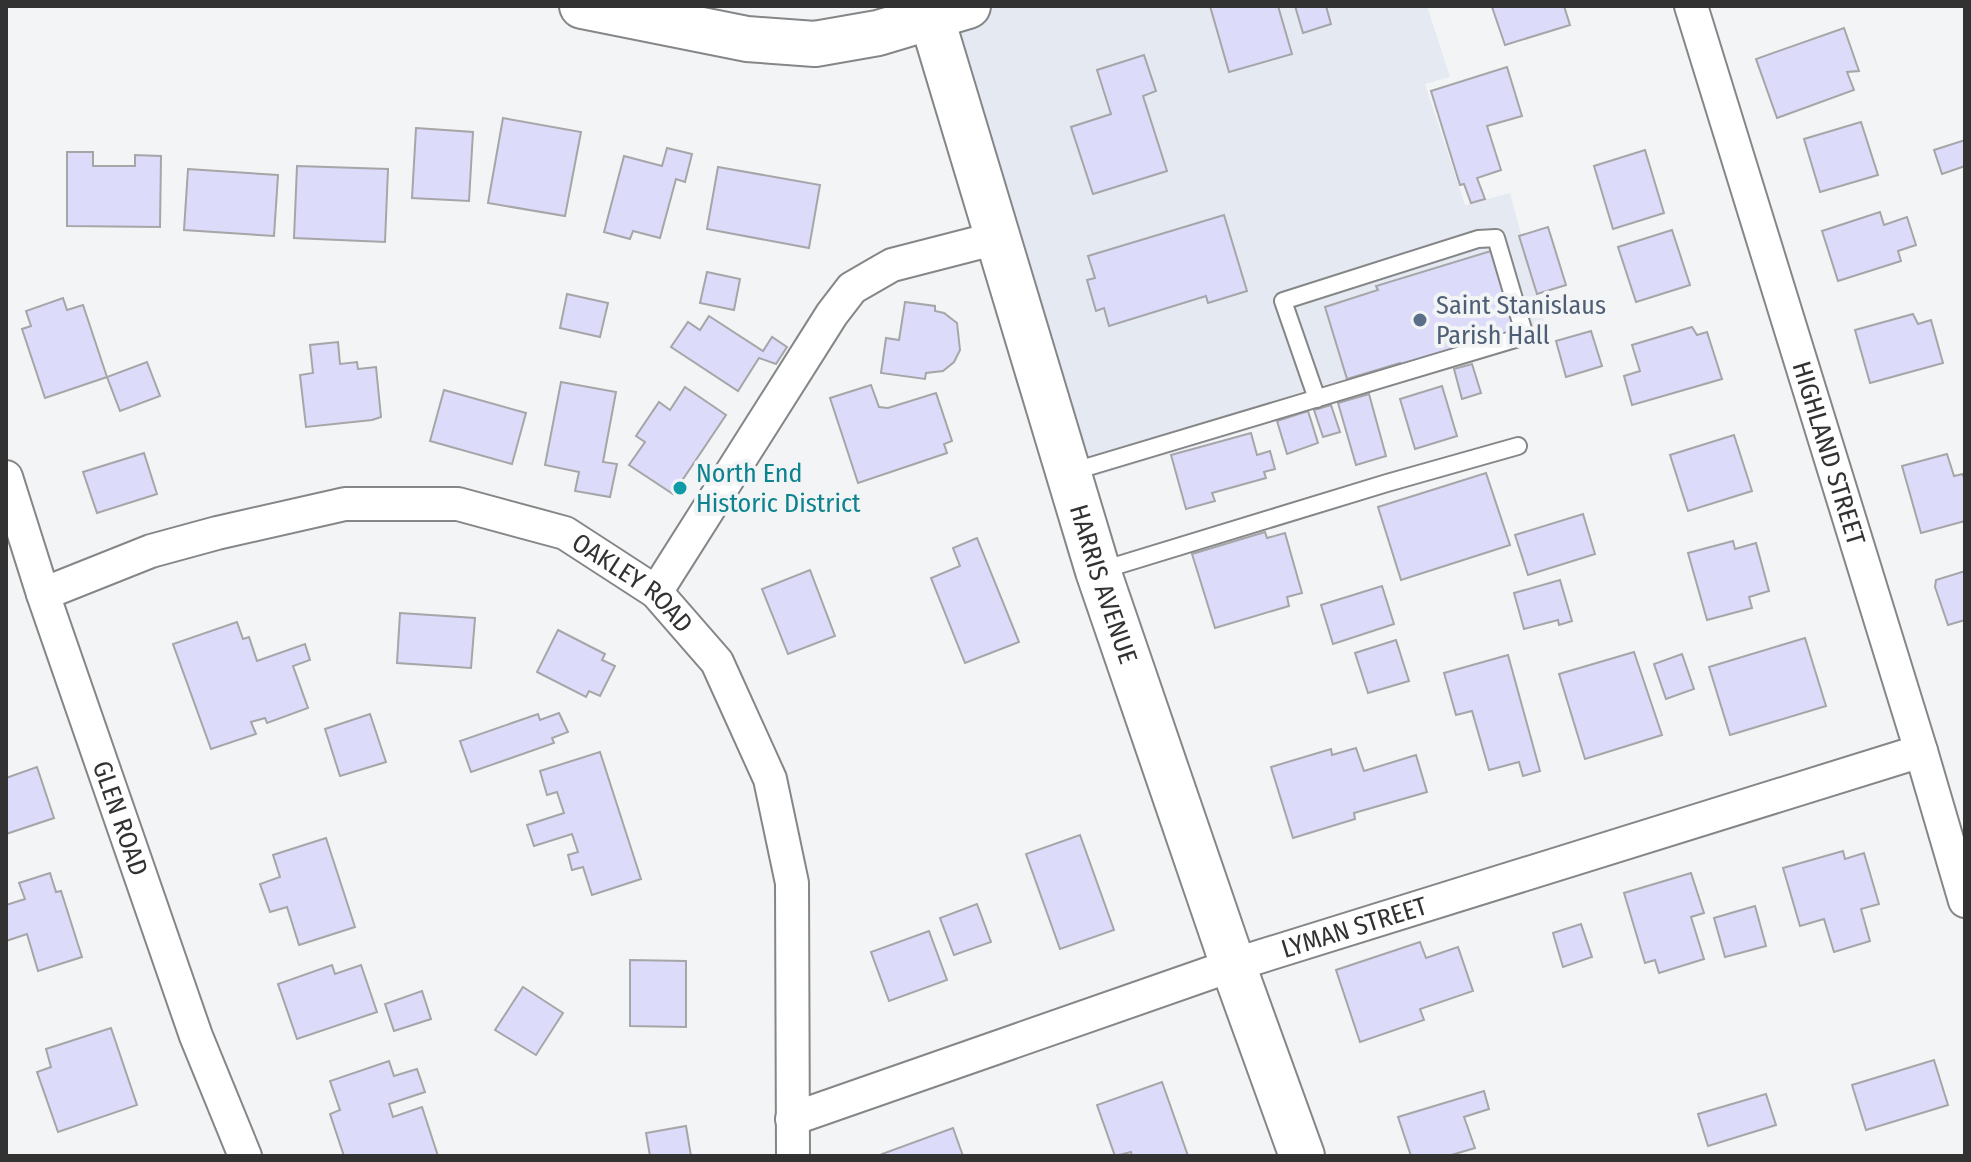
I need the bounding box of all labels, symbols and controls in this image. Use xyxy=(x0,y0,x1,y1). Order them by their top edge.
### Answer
place label: Saint Stanislaus Parish Hall xyxy=(1436,290,1606,351)
marker: Saint Stanislaus Parish Hall xyxy=(1411,311,1429,329)
street label: HIGHLAND STREET xyxy=(1786,358,1871,549)
place label: North End Historic District xyxy=(696,458,861,519)
marker: North End Historic District xyxy=(671,479,689,497)
street label: HARRIS AVENUE xyxy=(1063,501,1144,668)
street label: OAKLEY ROAD xyxy=(566,527,699,639)
street label: GLEN ROAD xyxy=(86,757,154,880)
street label: LYMAN STREET xyxy=(1278,891,1431,965)

